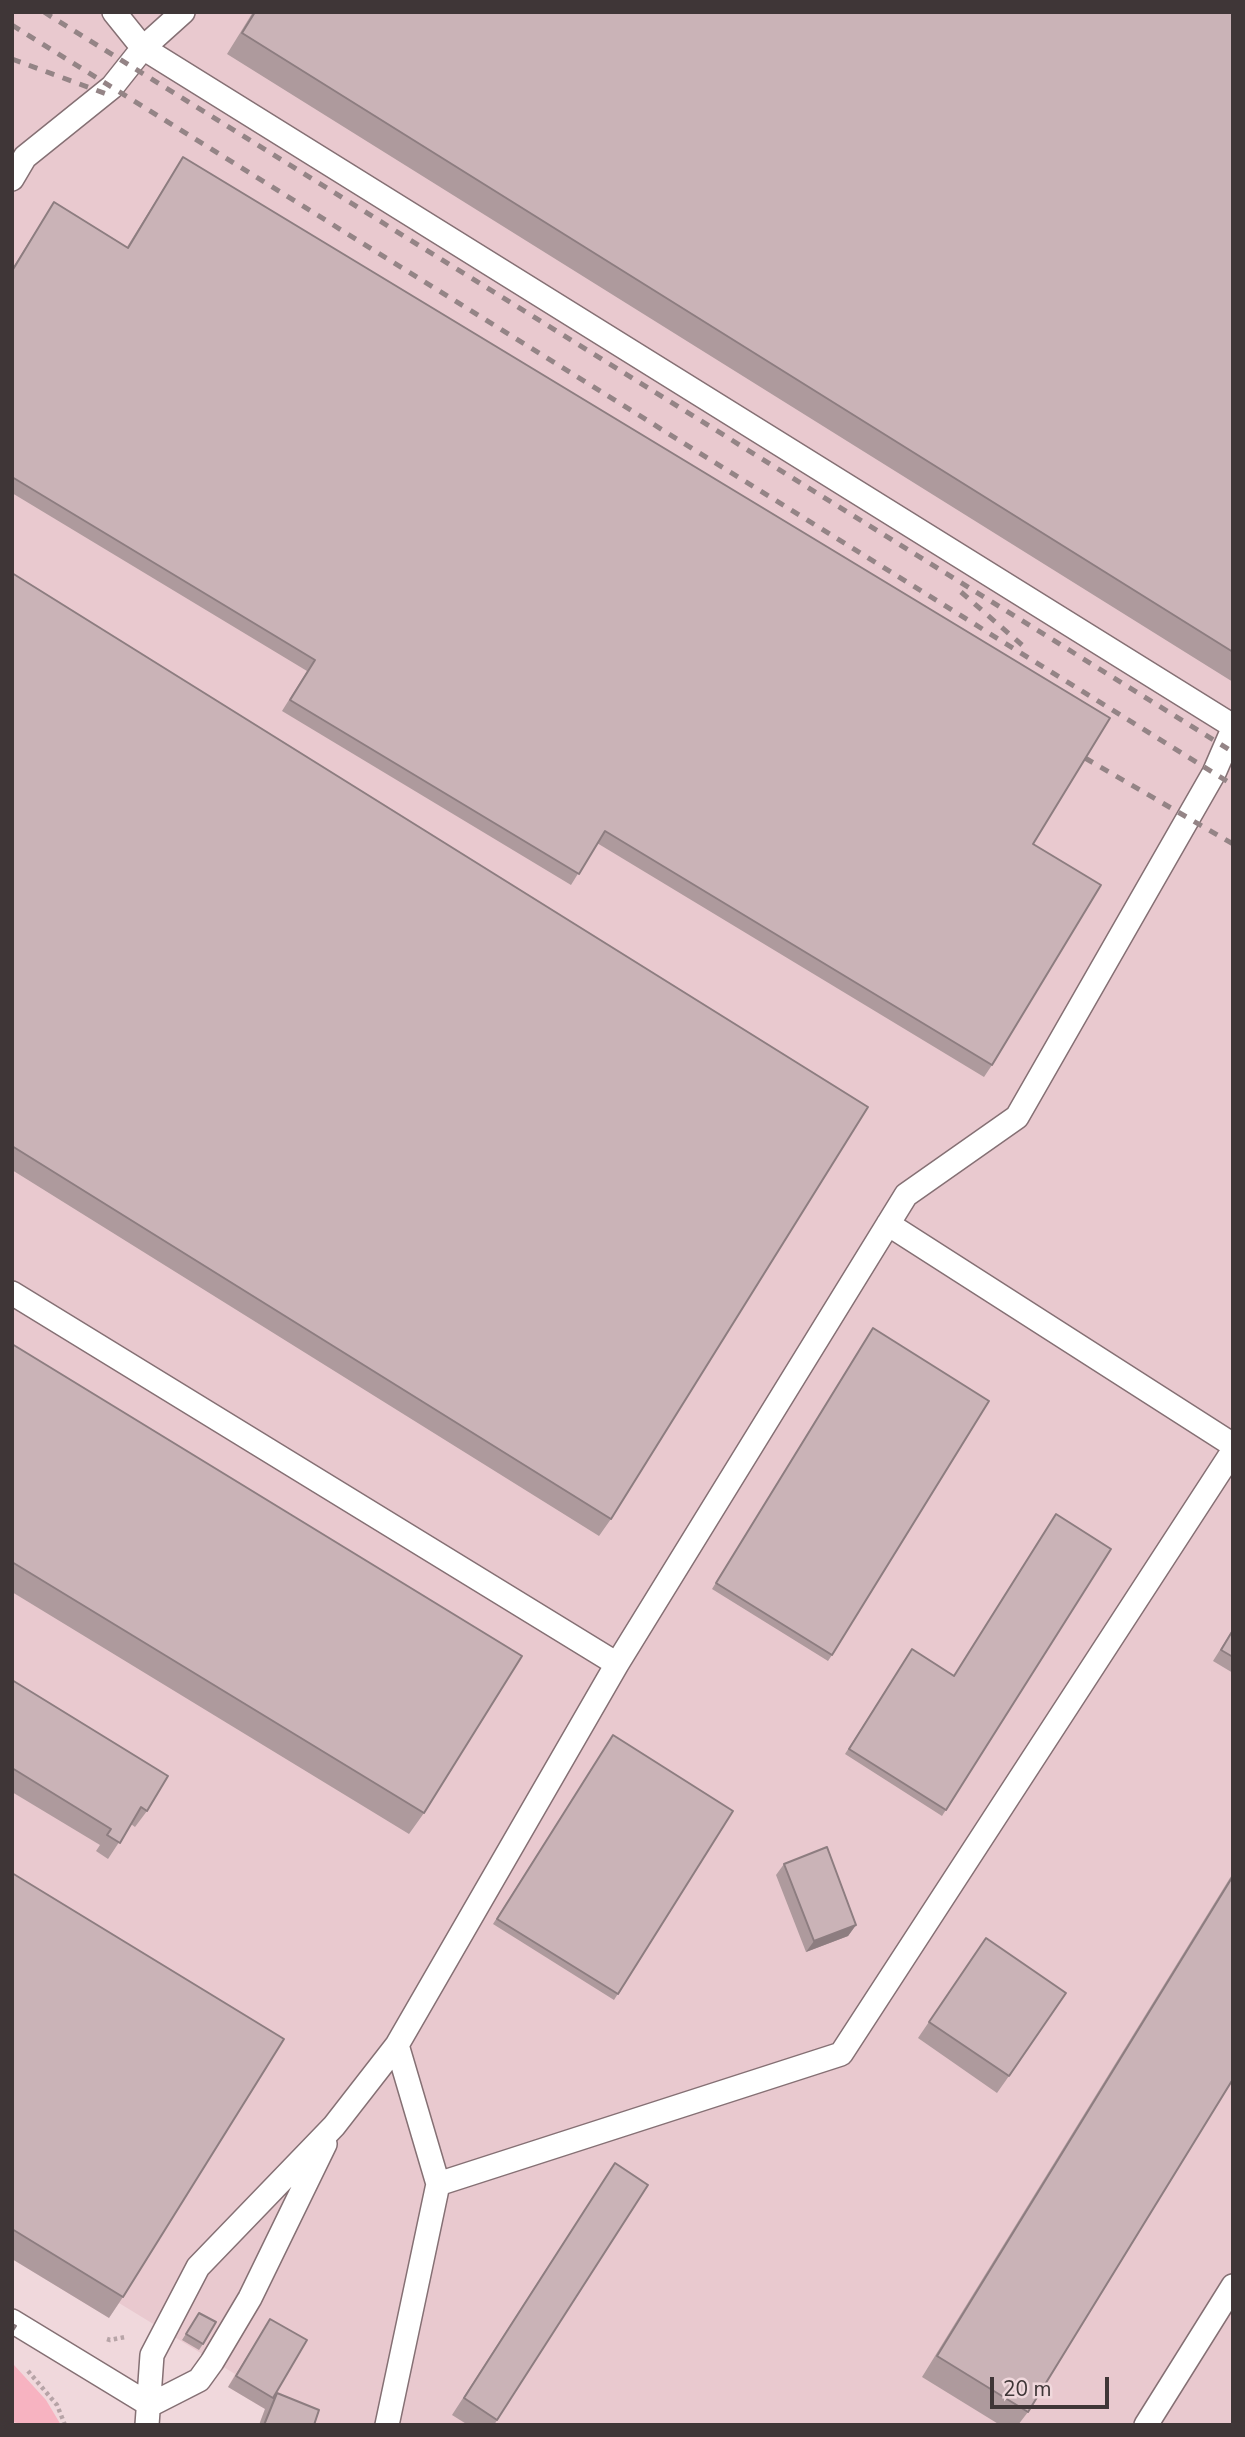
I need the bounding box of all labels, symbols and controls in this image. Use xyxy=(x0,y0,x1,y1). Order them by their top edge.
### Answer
scale bar xyxy=(993,2364,1112,2408)
text: 20 m xyxy=(1003,2375,1052,2403)

